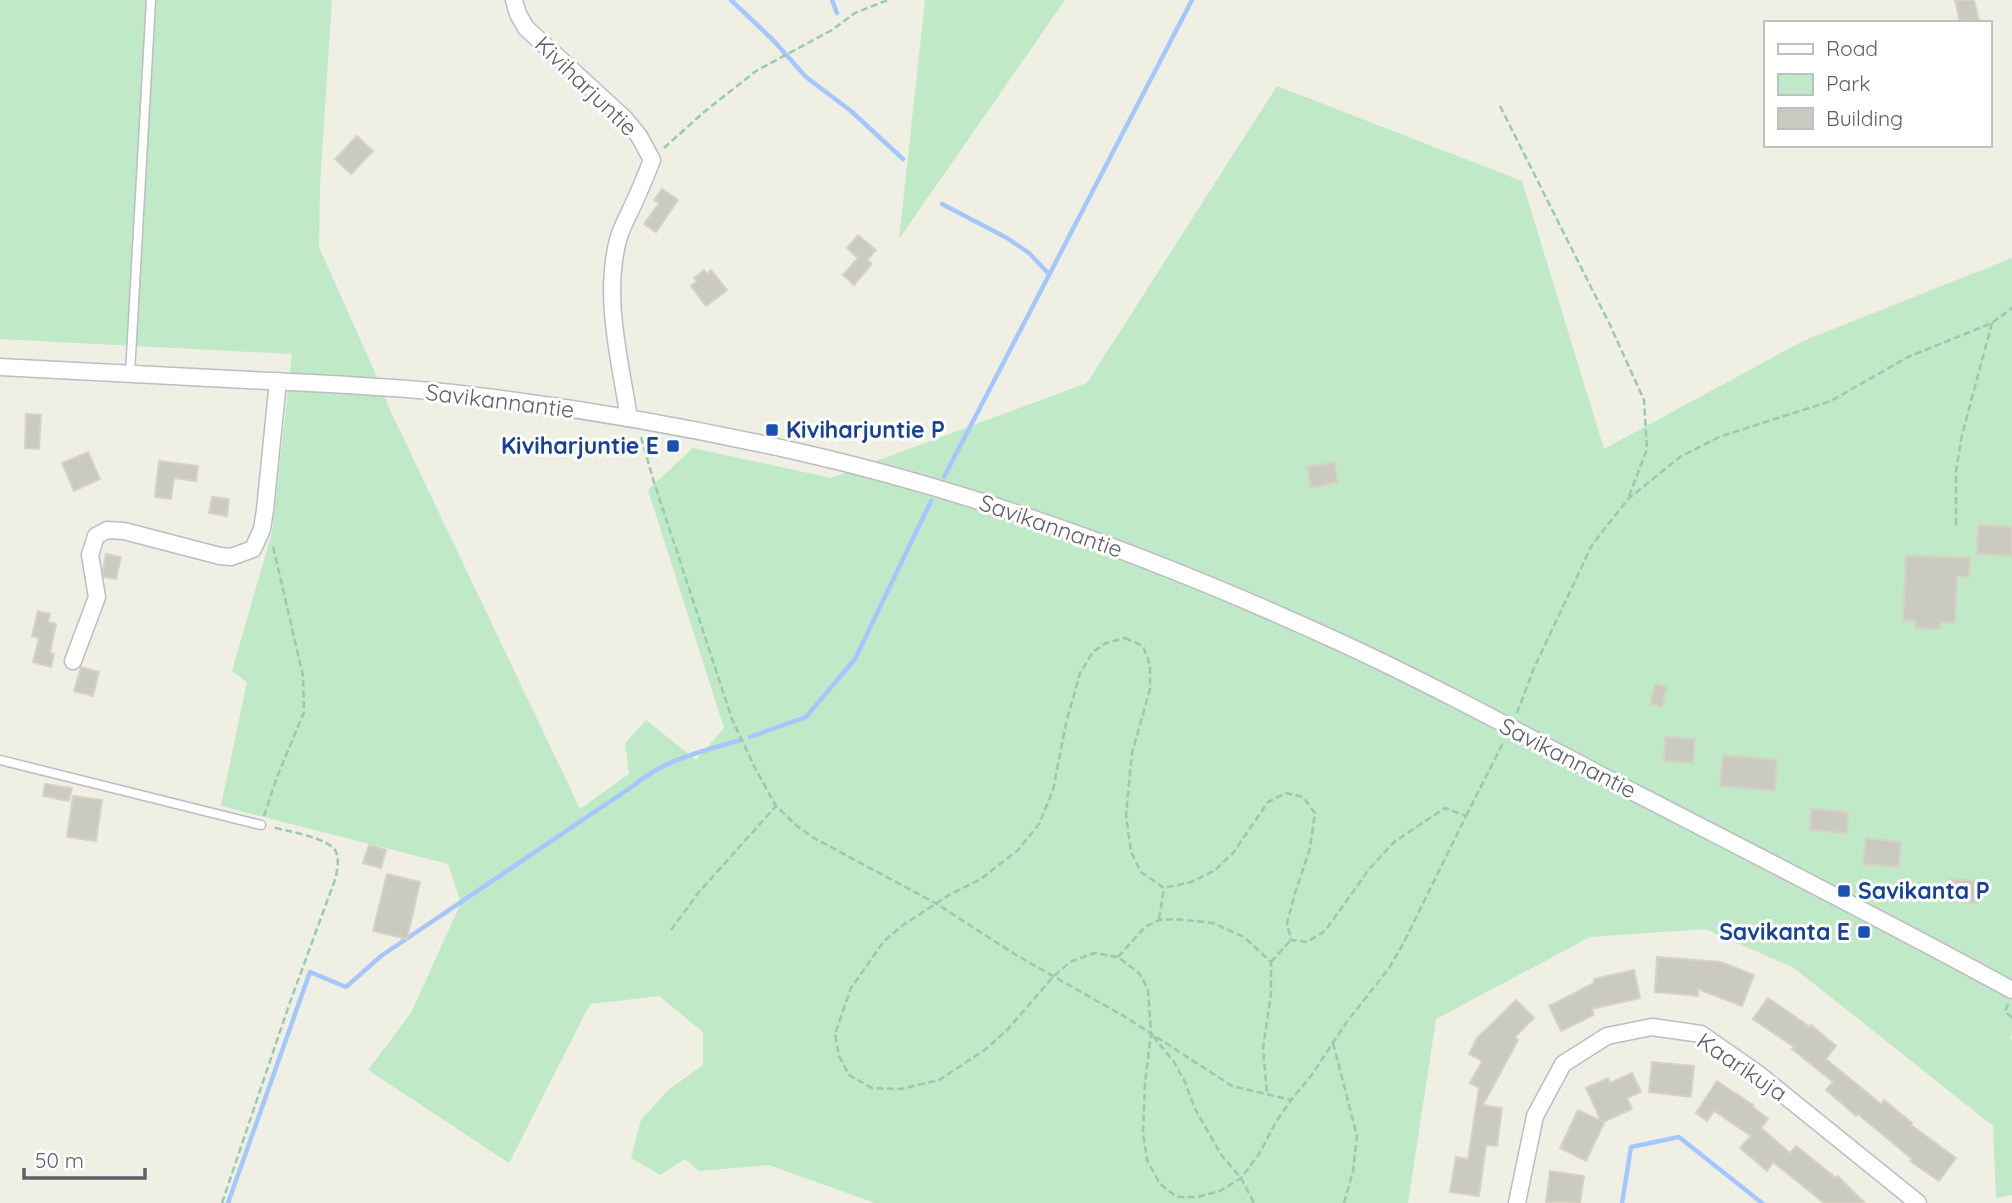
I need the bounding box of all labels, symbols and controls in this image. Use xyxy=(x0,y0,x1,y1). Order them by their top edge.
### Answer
legend xyxy=(1764,21,1991,147)
street label: Kiviharjuntie xyxy=(529,30,644,142)
text: Road xyxy=(1826,35,1878,61)
text: Park xyxy=(1826,70,1870,96)
text: Building xyxy=(1826,105,1903,131)
street label: Savikannantie xyxy=(424,377,576,424)
place label: Kiviharjuntie P xyxy=(786,415,945,444)
marker: Kiviharjuntie P xyxy=(764,422,780,438)
place label: Kiviharjuntie E xyxy=(501,431,659,460)
marker: Kiviharjuntie E xyxy=(665,438,681,454)
street label: Savikannantie xyxy=(976,488,1127,564)
street label: Savikannantie xyxy=(1495,711,1641,804)
place label: Savikanta P xyxy=(1858,876,1990,905)
marker: Savikanta P xyxy=(1836,883,1852,899)
place label: Savikanta E xyxy=(1719,917,1850,946)
marker: Savikanta E xyxy=(1856,924,1872,940)
street label: Kaarikuja xyxy=(1692,1026,1793,1107)
scale bar xyxy=(24,1136,145,1180)
text: 50 m xyxy=(35,1147,84,1173)

